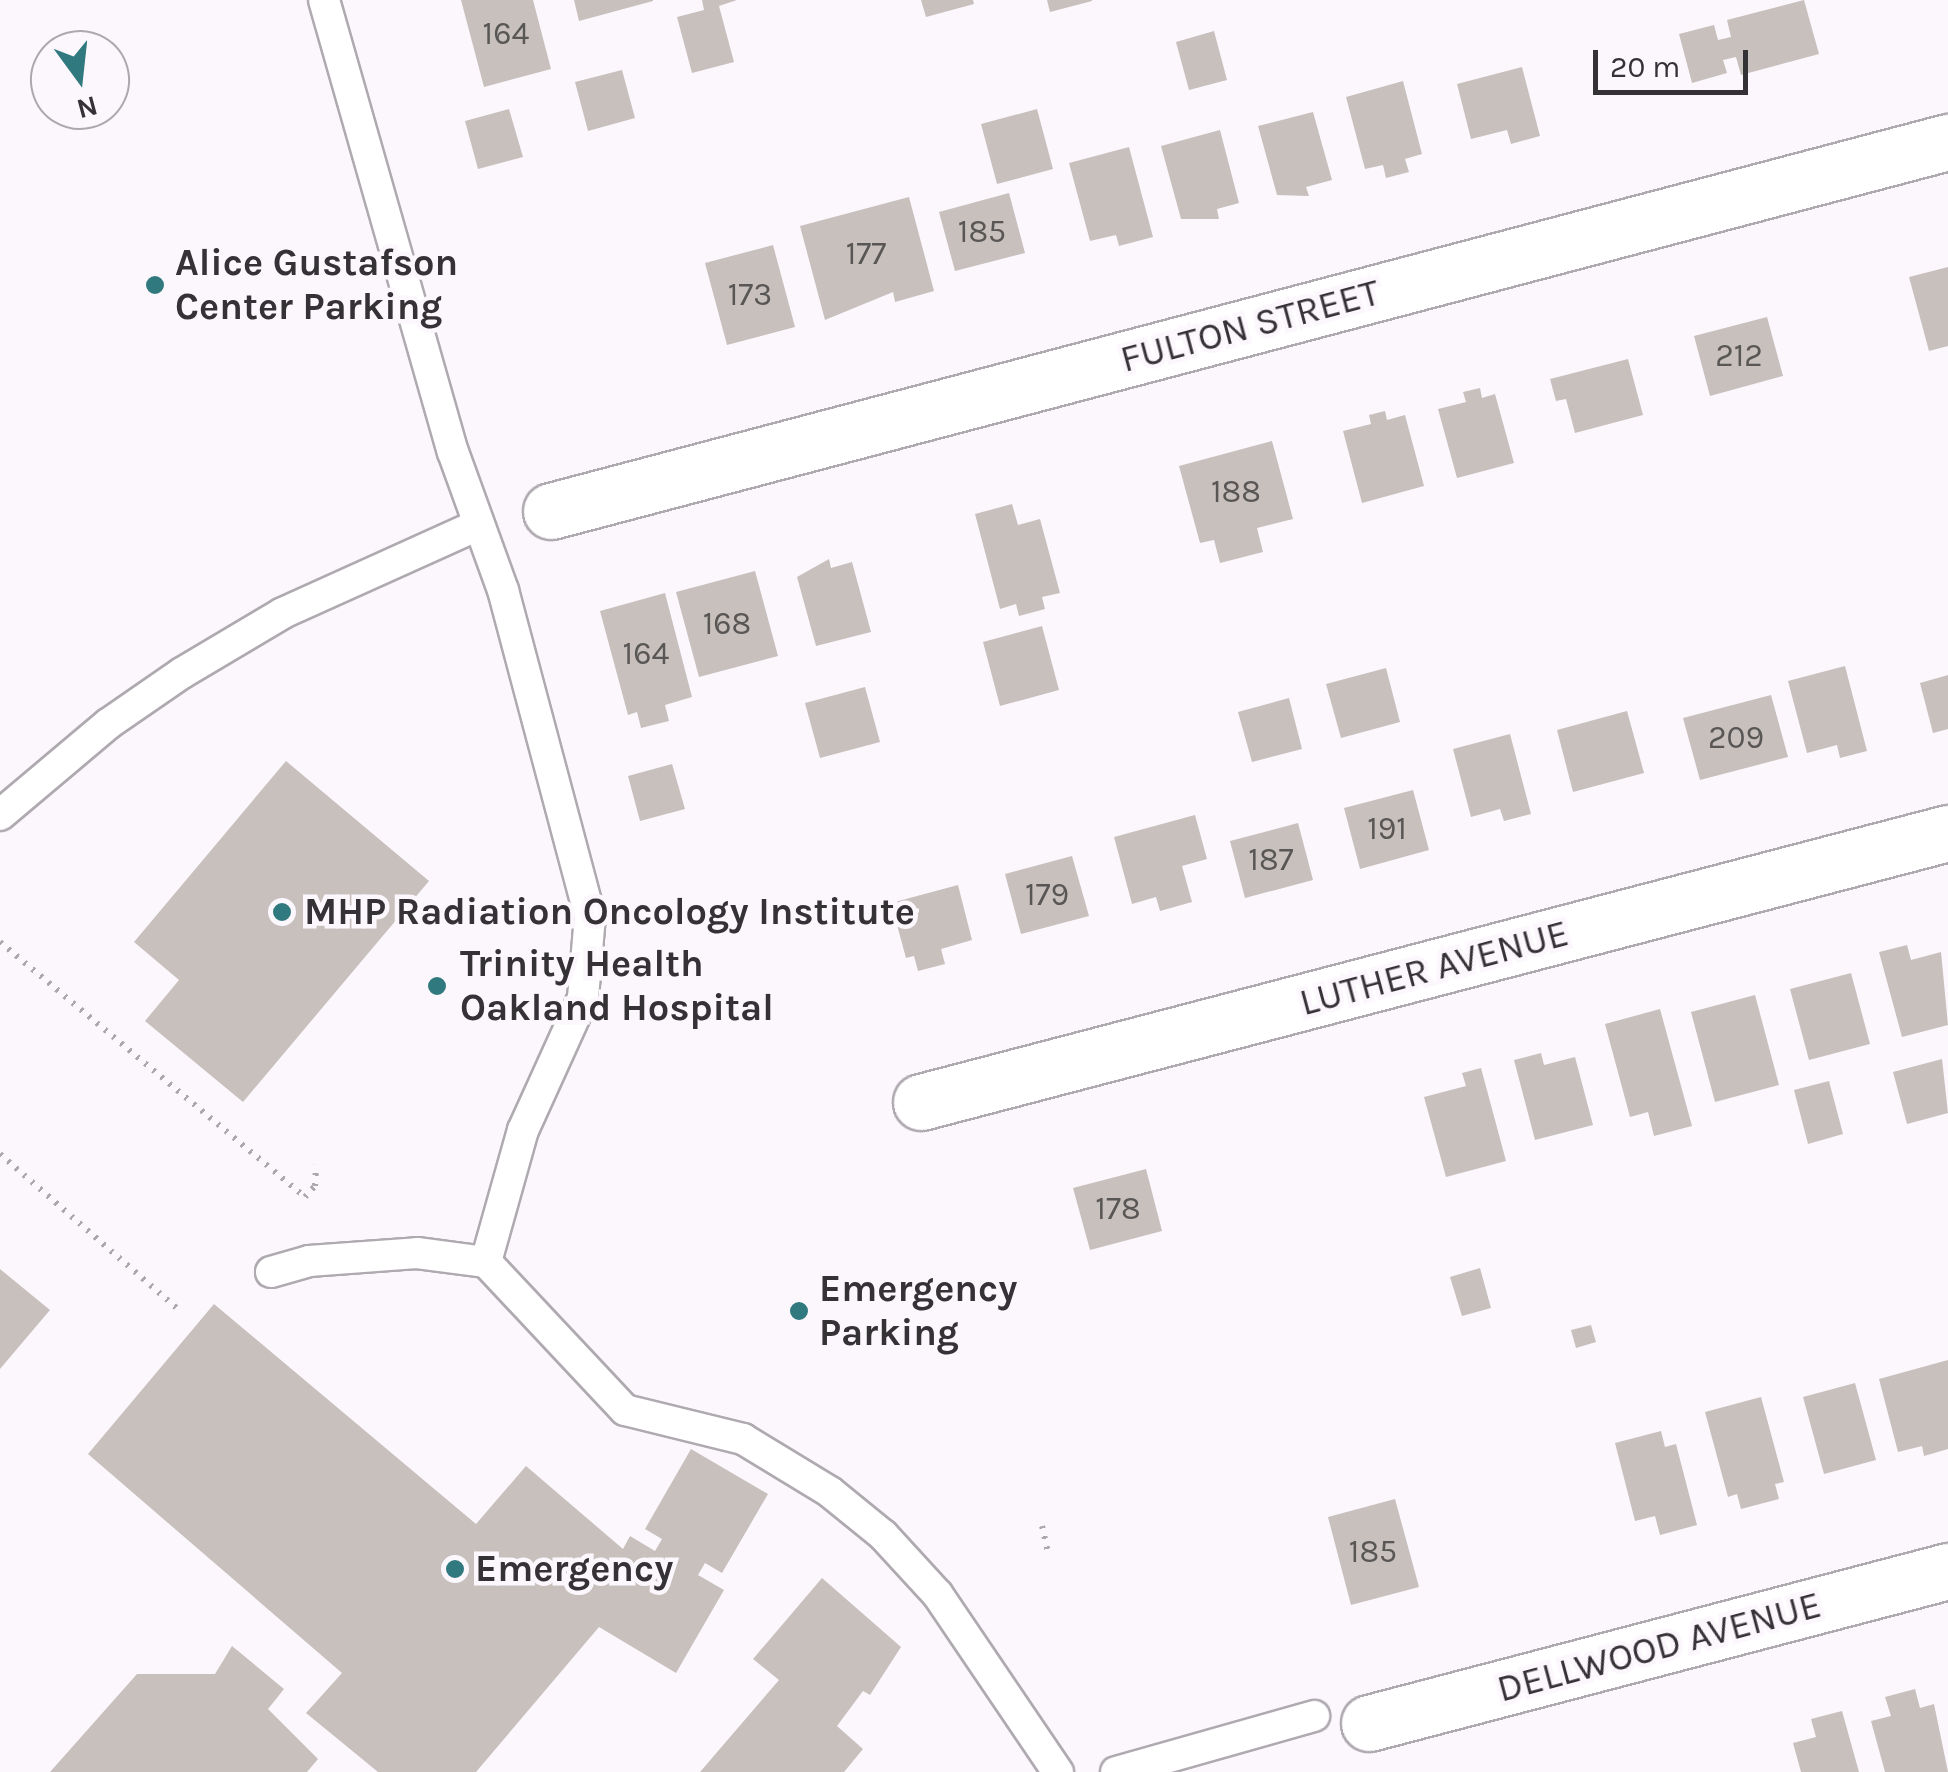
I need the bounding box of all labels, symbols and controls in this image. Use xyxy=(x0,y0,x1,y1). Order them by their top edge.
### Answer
house number: 164 xyxy=(483,15,529,53)
north arrow xyxy=(30,30,130,130)
scale bar xyxy=(1598,30,1753,92)
text: 20 m xyxy=(1610,49,1680,85)
text: N xyxy=(73,89,101,126)
house number: 185 xyxy=(958,213,1006,251)
house number: 177 xyxy=(846,235,886,273)
place label: Alice Gustafson Center Parking xyxy=(175,240,458,330)
street label: FULTON STREET xyxy=(1116,270,1384,382)
marker: Alice Gustafson Center Parking xyxy=(144,274,166,296)
house number: 173 xyxy=(728,276,772,314)
house number: 212 xyxy=(1715,337,1763,375)
house number: 188 xyxy=(1211,473,1261,511)
house number: 168 xyxy=(703,605,751,643)
house number: 164 xyxy=(623,635,669,673)
house number: 209 xyxy=(1708,719,1764,757)
house number: 191 xyxy=(1367,810,1407,848)
house number: 187 xyxy=(1248,841,1294,879)
house number: 179 xyxy=(1025,876,1069,914)
place label: MHP Radiation Oncology Institute xyxy=(304,889,915,935)
marker: MHP Radiation Oncology Institute xyxy=(269,899,295,925)
street label: LUTHER AVENUE xyxy=(1295,910,1573,1026)
place label: Trinity Health Oakland Hospital xyxy=(460,941,774,1030)
marker: Trinity Health Oakland Hospital xyxy=(424,973,450,999)
house number: 178 xyxy=(1095,1190,1141,1228)
place label: Emergency Parking xyxy=(819,1266,1017,1356)
marker: Emergency Parking xyxy=(788,1300,810,1322)
house number: 185 xyxy=(1349,1533,1397,1571)
place label: Emergency xyxy=(475,1546,673,1592)
marker: Emergency xyxy=(444,1558,466,1580)
street label: DELLWOOD AVENUE xyxy=(1492,1582,1826,1712)

